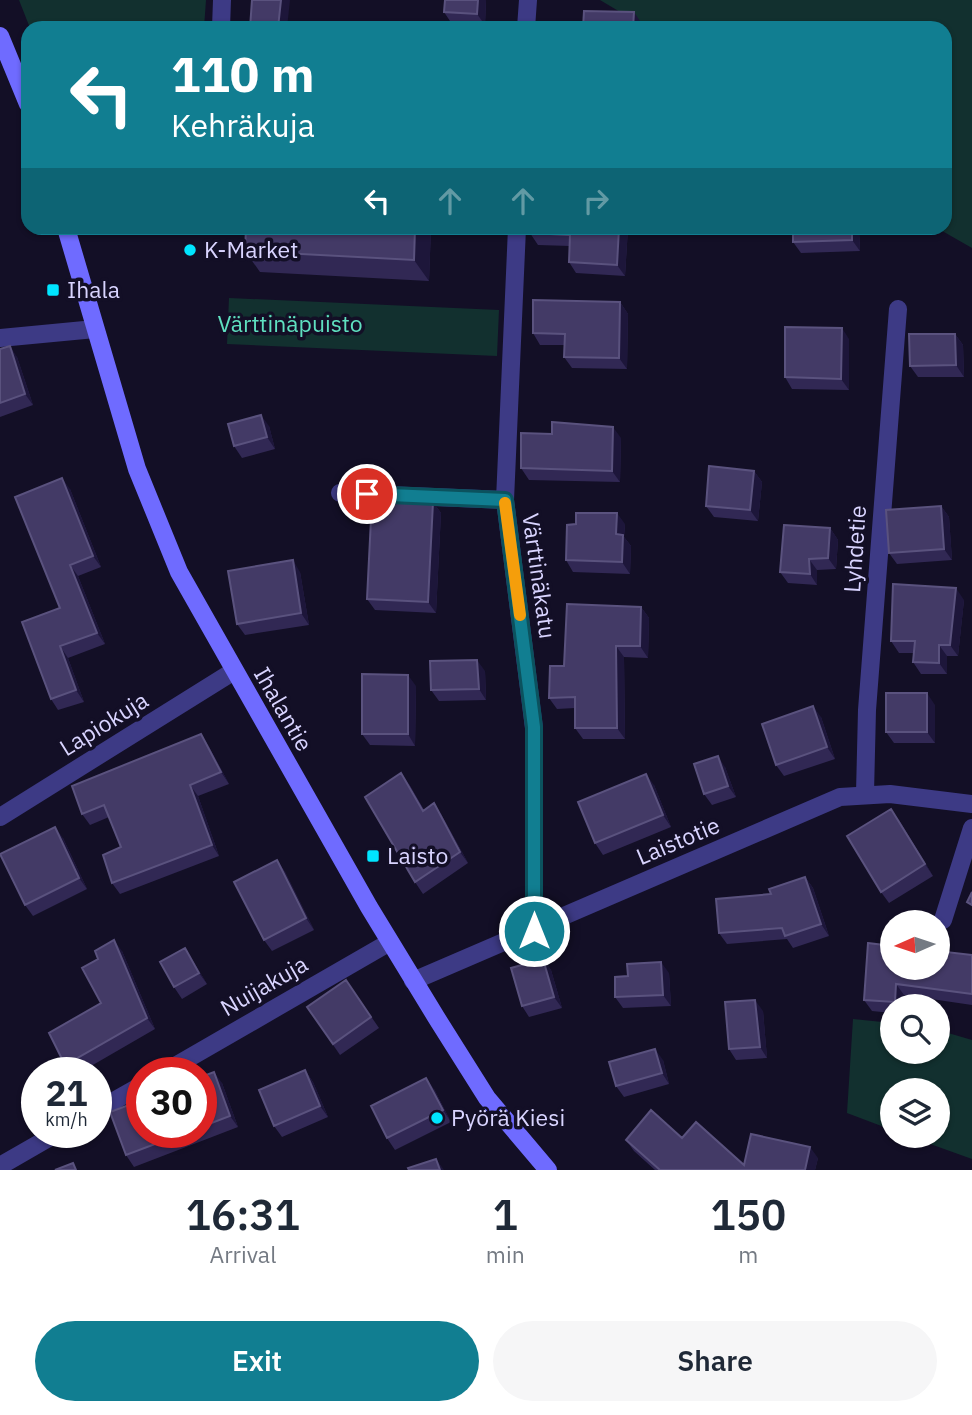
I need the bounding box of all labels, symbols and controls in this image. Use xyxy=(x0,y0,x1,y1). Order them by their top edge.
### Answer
text: 110 m xyxy=(171,42,315,105)
icon: left xyxy=(56,49,147,140)
text: Kehräkuja xyxy=(171,104,315,146)
icon: left xyxy=(358,182,396,220)
icon: ahead xyxy=(431,182,469,220)
icon: ahead xyxy=(504,182,542,220)
icon: right xyxy=(577,182,615,220)
place label: K-Market xyxy=(204,234,298,264)
marker: K-Market xyxy=(182,242,198,258)
place label: Ihala xyxy=(67,274,120,304)
marker: Ihala xyxy=(45,282,61,298)
park label: Värttinäpuisto xyxy=(217,308,363,338)
pin xyxy=(337,464,397,524)
icon: arrive xyxy=(348,475,386,513)
street label: Lyhdetie xyxy=(836,504,872,594)
street label: Värttinäkatu xyxy=(516,511,564,641)
street label: Ihalantie xyxy=(248,661,320,756)
street label: Lapiokuja xyxy=(54,684,153,762)
street label: Laistotie xyxy=(631,809,724,871)
place label: Laisto xyxy=(387,840,448,870)
marker: Laisto xyxy=(365,848,381,864)
position arrow xyxy=(497,894,571,968)
north arrow xyxy=(880,910,950,980)
map controls xyxy=(880,910,950,1148)
street label: Nuijakuja xyxy=(214,948,313,1022)
button: search xyxy=(880,994,950,1064)
speed limit sign: 30 xyxy=(126,1057,217,1148)
text: 21 xyxy=(45,1070,88,1116)
button: layers xyxy=(880,1078,950,1148)
place label: Pyörä Kiesi xyxy=(451,1102,565,1132)
text: km/h xyxy=(45,1108,88,1131)
marker: Pyörä Kiesi xyxy=(429,1110,445,1126)
text: 16:31 xyxy=(186,1187,300,1242)
text: 1 xyxy=(493,1187,518,1242)
text: 150 xyxy=(711,1187,786,1242)
text: Arrival xyxy=(209,1239,276,1269)
text: min xyxy=(486,1239,525,1269)
text: m xyxy=(738,1239,758,1269)
button: Exit xyxy=(35,1321,479,1401)
button: Share xyxy=(493,1321,937,1401)

